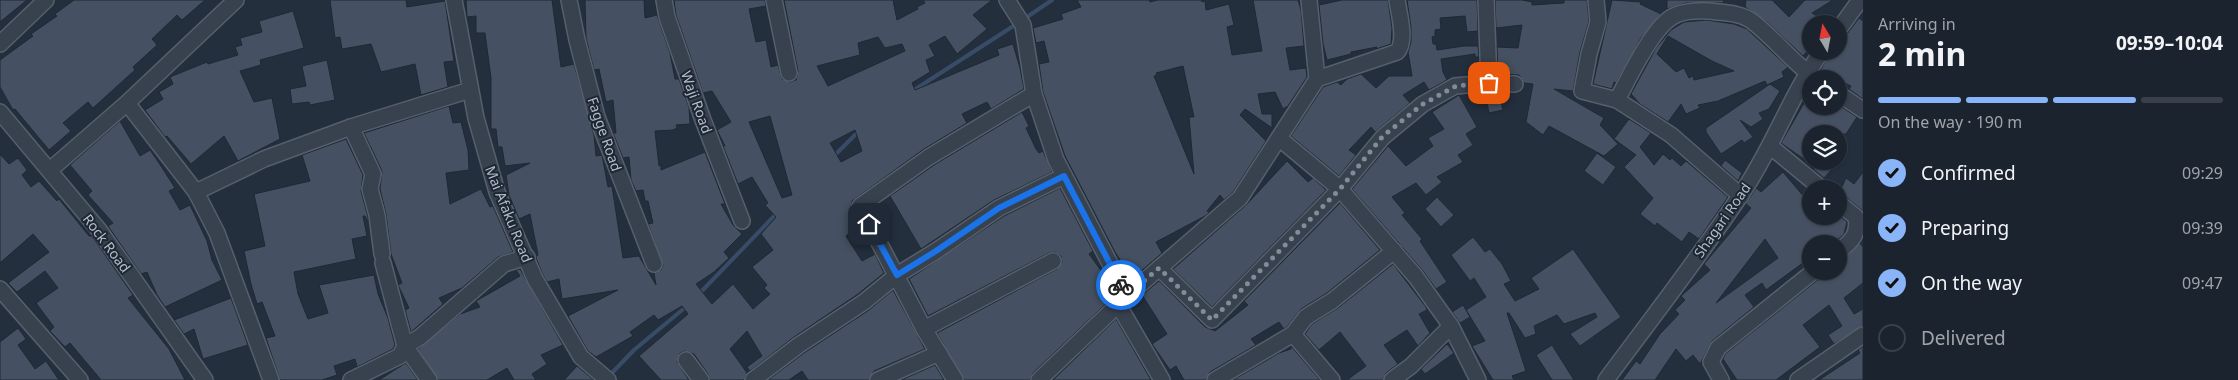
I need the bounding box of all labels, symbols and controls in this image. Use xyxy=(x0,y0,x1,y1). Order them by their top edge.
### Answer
text: Arriving in xyxy=(1878,13,1956,35)
north arrow xyxy=(1802,15,1848,60)
map controls xyxy=(1802,15,1847,280)
text: 09:59–10:04 xyxy=(2116,30,2223,56)
text: 2 min xyxy=(1878,32,1966,75)
pin xyxy=(1468,62,1510,104)
street label: Waji Road xyxy=(677,68,717,136)
icon: bag xyxy=(1475,69,1503,97)
button: locate xyxy=(1802,70,1847,115)
street label: Fagge Road xyxy=(583,94,627,174)
text: On the way · 190 m xyxy=(1878,111,2022,133)
button: layers xyxy=(1802,125,1847,170)
icon: check xyxy=(1878,159,1906,187)
text: Confirmed xyxy=(1921,160,2016,186)
text: 09:29 xyxy=(2182,162,2223,184)
street label: Mai Afaku Road xyxy=(481,163,537,265)
street label: Shagari Road xyxy=(1689,179,1755,261)
button: + xyxy=(1802,180,1847,225)
pin xyxy=(848,203,890,245)
street label: Rock Road xyxy=(79,210,135,276)
icon: home xyxy=(855,210,883,238)
icon: check xyxy=(1878,214,1906,242)
text: Preparing xyxy=(1921,215,2009,241)
text: 09:39 xyxy=(2182,217,2223,239)
button: − xyxy=(1802,235,1847,280)
courier xyxy=(1096,260,1146,310)
icon: check xyxy=(1878,269,1906,297)
text: On the way xyxy=(1921,270,2022,296)
icon: bike xyxy=(1107,271,1135,299)
text: 09:47 xyxy=(2182,272,2223,294)
text: Delivered xyxy=(1921,325,2006,351)

